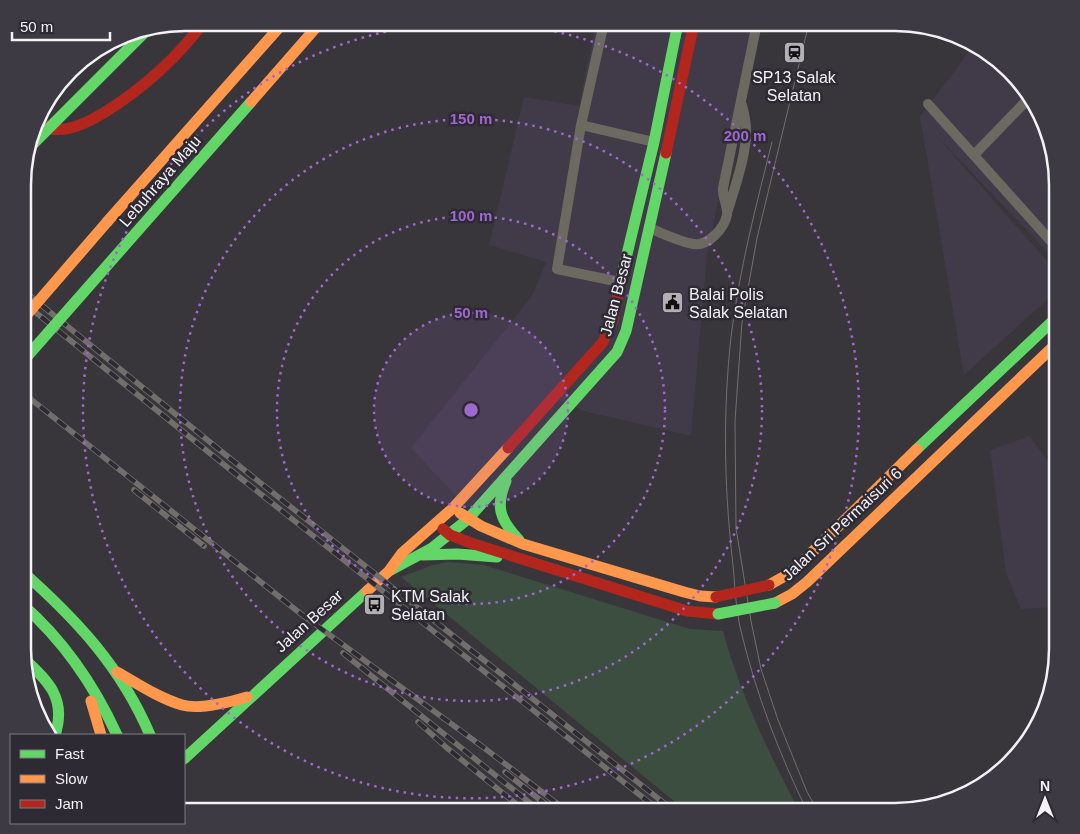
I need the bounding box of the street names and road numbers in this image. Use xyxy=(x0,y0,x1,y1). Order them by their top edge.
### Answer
street label: Lebuhraya Maju xyxy=(116,132,204,230)
street label: Jalan Besar xyxy=(597,251,635,338)
street label: Jalan Sri Permaisuri 6 xyxy=(779,464,905,584)
street label: Jalan Besar xyxy=(272,586,347,656)

